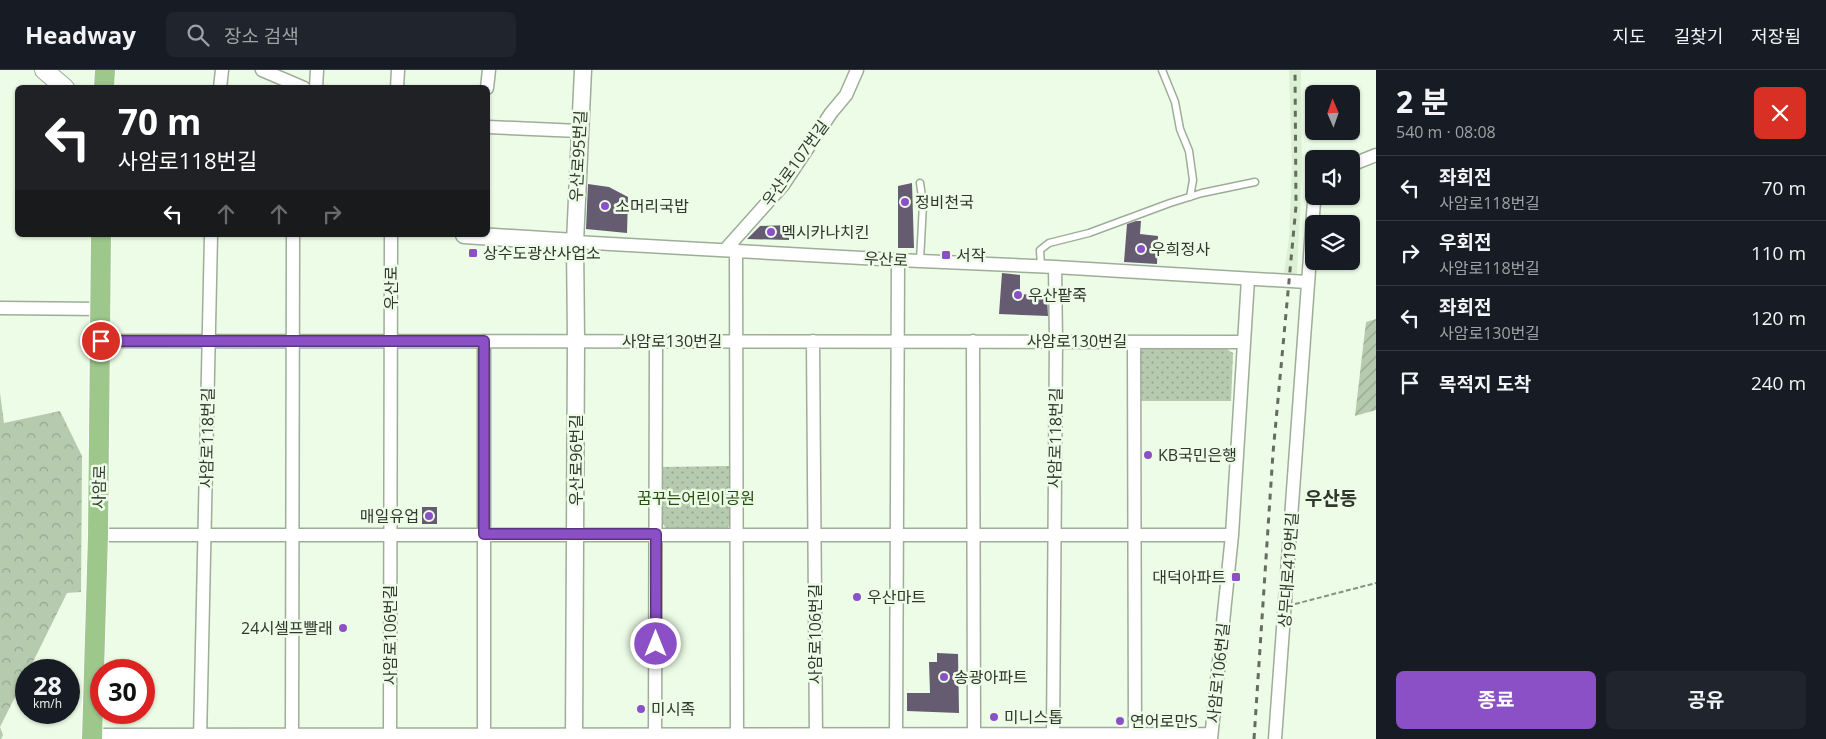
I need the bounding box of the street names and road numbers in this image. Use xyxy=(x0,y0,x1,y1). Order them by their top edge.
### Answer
street label: 우산로95번길 xyxy=(565,110,591,202)
street label: 우산로107번길 xyxy=(756,116,834,210)
street label: 우산로 xyxy=(863,247,909,271)
street label: 우산로 xyxy=(380,266,402,310)
street label: 사암로130번길 xyxy=(621,330,723,352)
street label: 사암로130번길 xyxy=(1026,330,1128,352)
street label: 사암로118번길 xyxy=(195,387,219,489)
street label: 사암로118번길 xyxy=(1043,387,1067,489)
street label: 우산로96번길 xyxy=(565,414,587,506)
street label: 사암로 xyxy=(88,464,110,509)
street label: 상무대로419번길 xyxy=(1273,511,1303,629)
street label: 사암로106번길 xyxy=(804,583,826,685)
street label: 사암로106번길 xyxy=(379,584,401,686)
street label: 사암로106번길 xyxy=(1202,622,1234,724)

